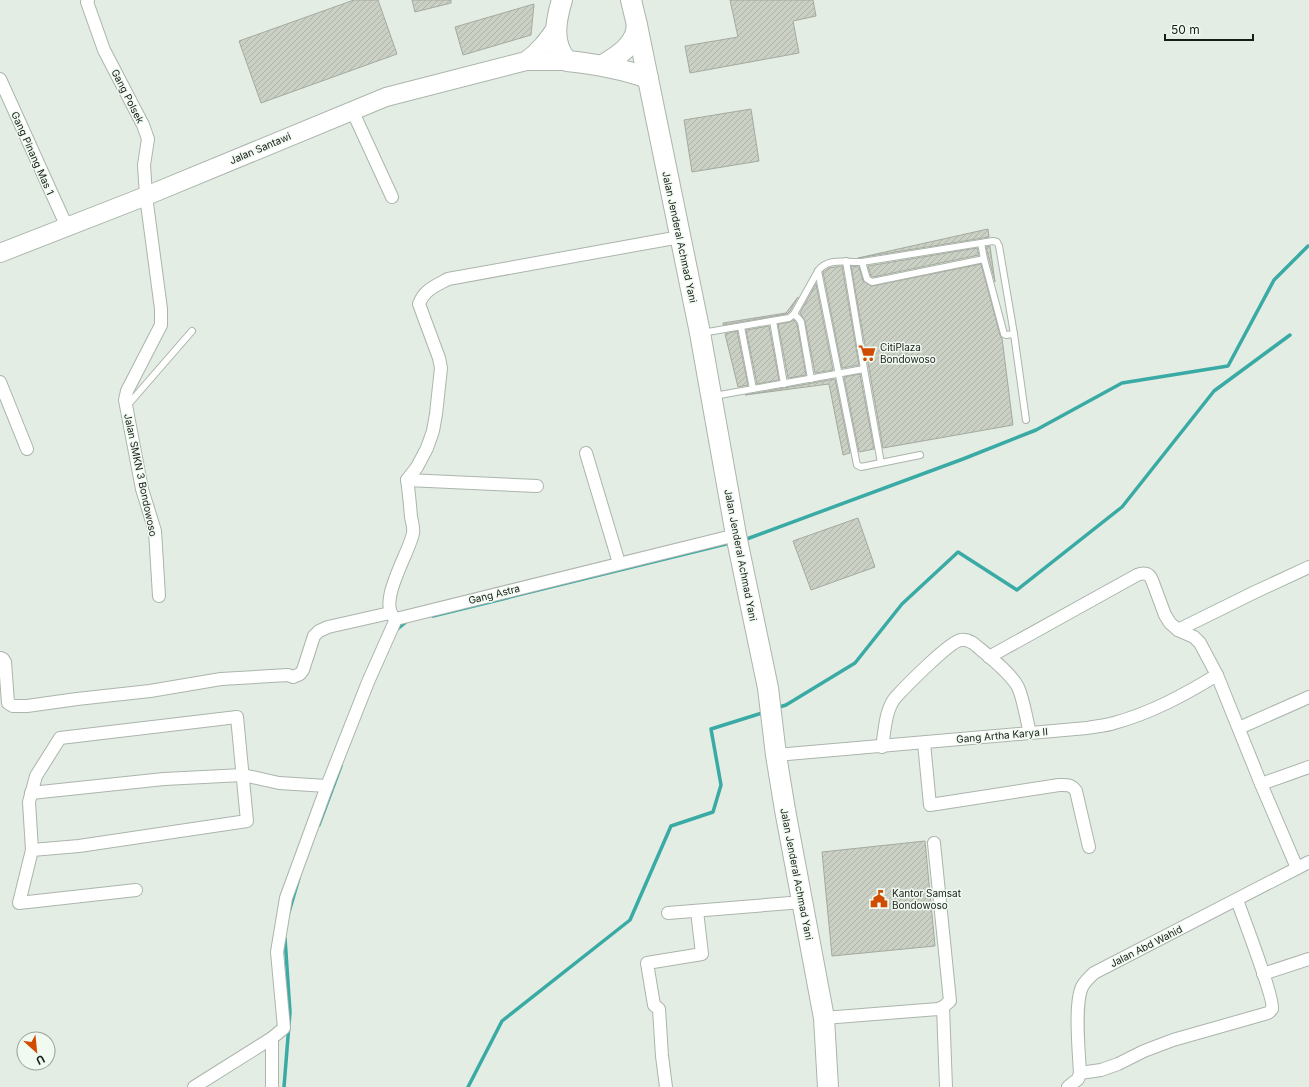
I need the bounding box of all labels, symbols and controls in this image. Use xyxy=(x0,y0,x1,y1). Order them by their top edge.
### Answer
scale bar xyxy=(1165,16,1253,42)
text: 50 m xyxy=(1171,22,1200,37)
street label: Gang Polsek xyxy=(109,67,147,126)
street label: Gang Pinang Mas 1 xyxy=(9,109,57,197)
street label: Jalan Santawi xyxy=(227,130,293,166)
street label: Jalan Jenderal Achmad Yani xyxy=(660,170,700,304)
place label: CitiPlaza Bondowoso xyxy=(880,341,936,365)
supermarket icon: CitiPlaza Bondowoso xyxy=(857,343,877,363)
street label: Jalan SMKN 3 Bondowoso xyxy=(122,412,160,538)
street label: Jalan Jenderal Achmad Yani xyxy=(722,488,760,622)
street label: Gang Astra xyxy=(467,582,521,606)
street label: Gang Artha Karya II xyxy=(956,725,1048,745)
street label: Jalan Jenderal Achmad Yani xyxy=(778,807,816,941)
place label: Kantor Samsat Bondowoso xyxy=(892,887,962,911)
public building icon: Kantor Samsat Bondowoso xyxy=(869,889,889,909)
street label: Jalan Abd Wahid xyxy=(1108,923,1184,969)
north arrow xyxy=(16,1031,56,1071)
text: U xyxy=(34,1052,47,1068)

